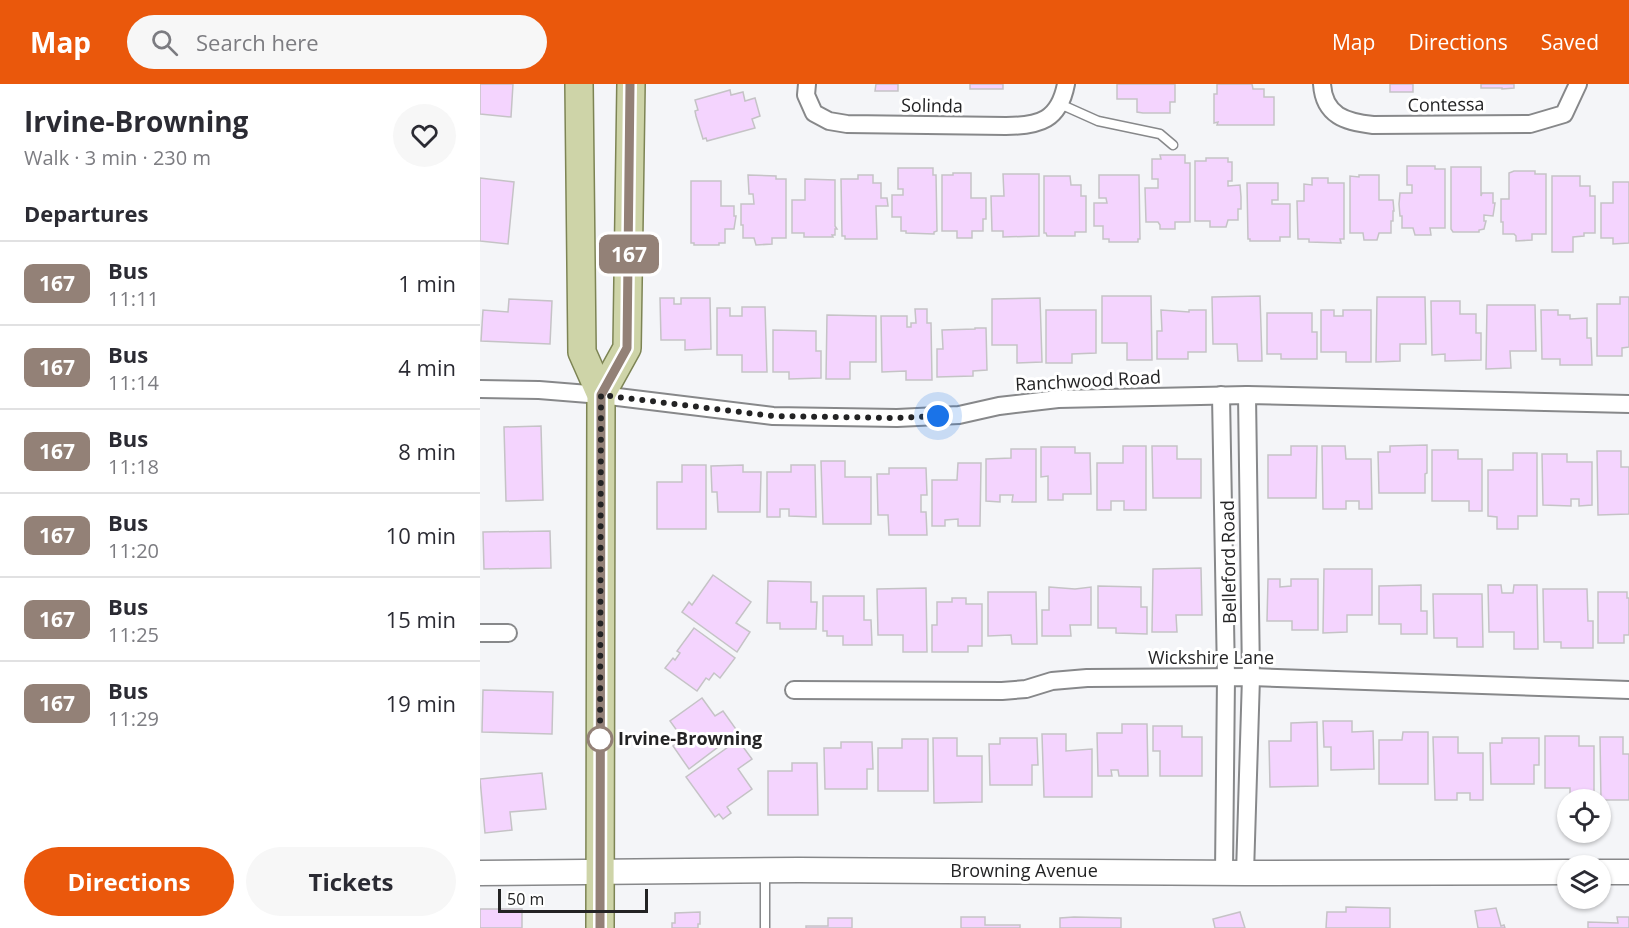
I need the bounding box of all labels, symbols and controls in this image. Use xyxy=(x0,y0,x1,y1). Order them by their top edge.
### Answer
search box xyxy=(127,15,547,69)
text: Map xyxy=(30,23,91,61)
icon: search xyxy=(148,26,181,59)
text: Search here xyxy=(196,27,319,57)
text: Map xyxy=(1332,28,1375,56)
text: Directions xyxy=(1408,28,1508,56)
text: Saved xyxy=(1541,28,1599,56)
street label: Contessa xyxy=(1407,91,1485,117)
street label: Solinda xyxy=(901,92,963,118)
text: Irvine-Browning xyxy=(24,102,248,140)
button: heart xyxy=(393,104,456,167)
text: Walk · 3 min · 230 m xyxy=(24,144,211,171)
text: Departures xyxy=(24,198,148,228)
line badge: 167 xyxy=(594,234,664,274)
text: 167 xyxy=(611,240,647,268)
text: Bus xyxy=(108,255,148,285)
text: 1 min xyxy=(398,268,456,298)
text: 167 xyxy=(39,269,75,297)
text: 11:11 xyxy=(108,285,159,312)
text: Bus xyxy=(108,339,148,369)
text: 4 min xyxy=(398,352,456,382)
text: 167 xyxy=(39,353,75,381)
street label: Ranchwood Road xyxy=(1014,364,1162,396)
text: 11:14 xyxy=(108,369,159,396)
your location xyxy=(923,401,953,431)
text: Bus xyxy=(108,423,148,453)
text: 8 min xyxy=(398,436,456,466)
text: 167 xyxy=(39,437,75,465)
text: 11:18 xyxy=(108,453,159,480)
street label: Belleford Road xyxy=(1215,500,1241,624)
text: Bus xyxy=(108,507,148,537)
text: 10 min xyxy=(386,520,456,550)
text: 167 xyxy=(39,521,75,549)
text: 11:20 xyxy=(108,537,159,564)
text: Bus xyxy=(108,591,148,621)
text: 15 min xyxy=(386,604,456,634)
text: 167 xyxy=(39,605,75,633)
text: 11:25 xyxy=(108,621,159,648)
street label: Wickshire Lane xyxy=(1148,645,1274,669)
text: Bus xyxy=(108,675,148,705)
text: 19 min xyxy=(386,688,456,718)
text: 167 xyxy=(39,689,75,717)
text: 11:29 xyxy=(108,705,159,732)
marker: Irvine-Browning xyxy=(587,726,613,752)
place label: Irvine-Browning xyxy=(618,726,762,750)
map controls xyxy=(1557,789,1611,909)
button: locate xyxy=(1557,789,1611,843)
button: Directions xyxy=(24,847,234,916)
button: Tickets xyxy=(246,847,456,916)
button: layers xyxy=(1557,855,1611,909)
street label: Browning Avenue xyxy=(950,858,1098,882)
scale bar xyxy=(498,886,648,914)
text: 50 m xyxy=(507,888,544,910)

